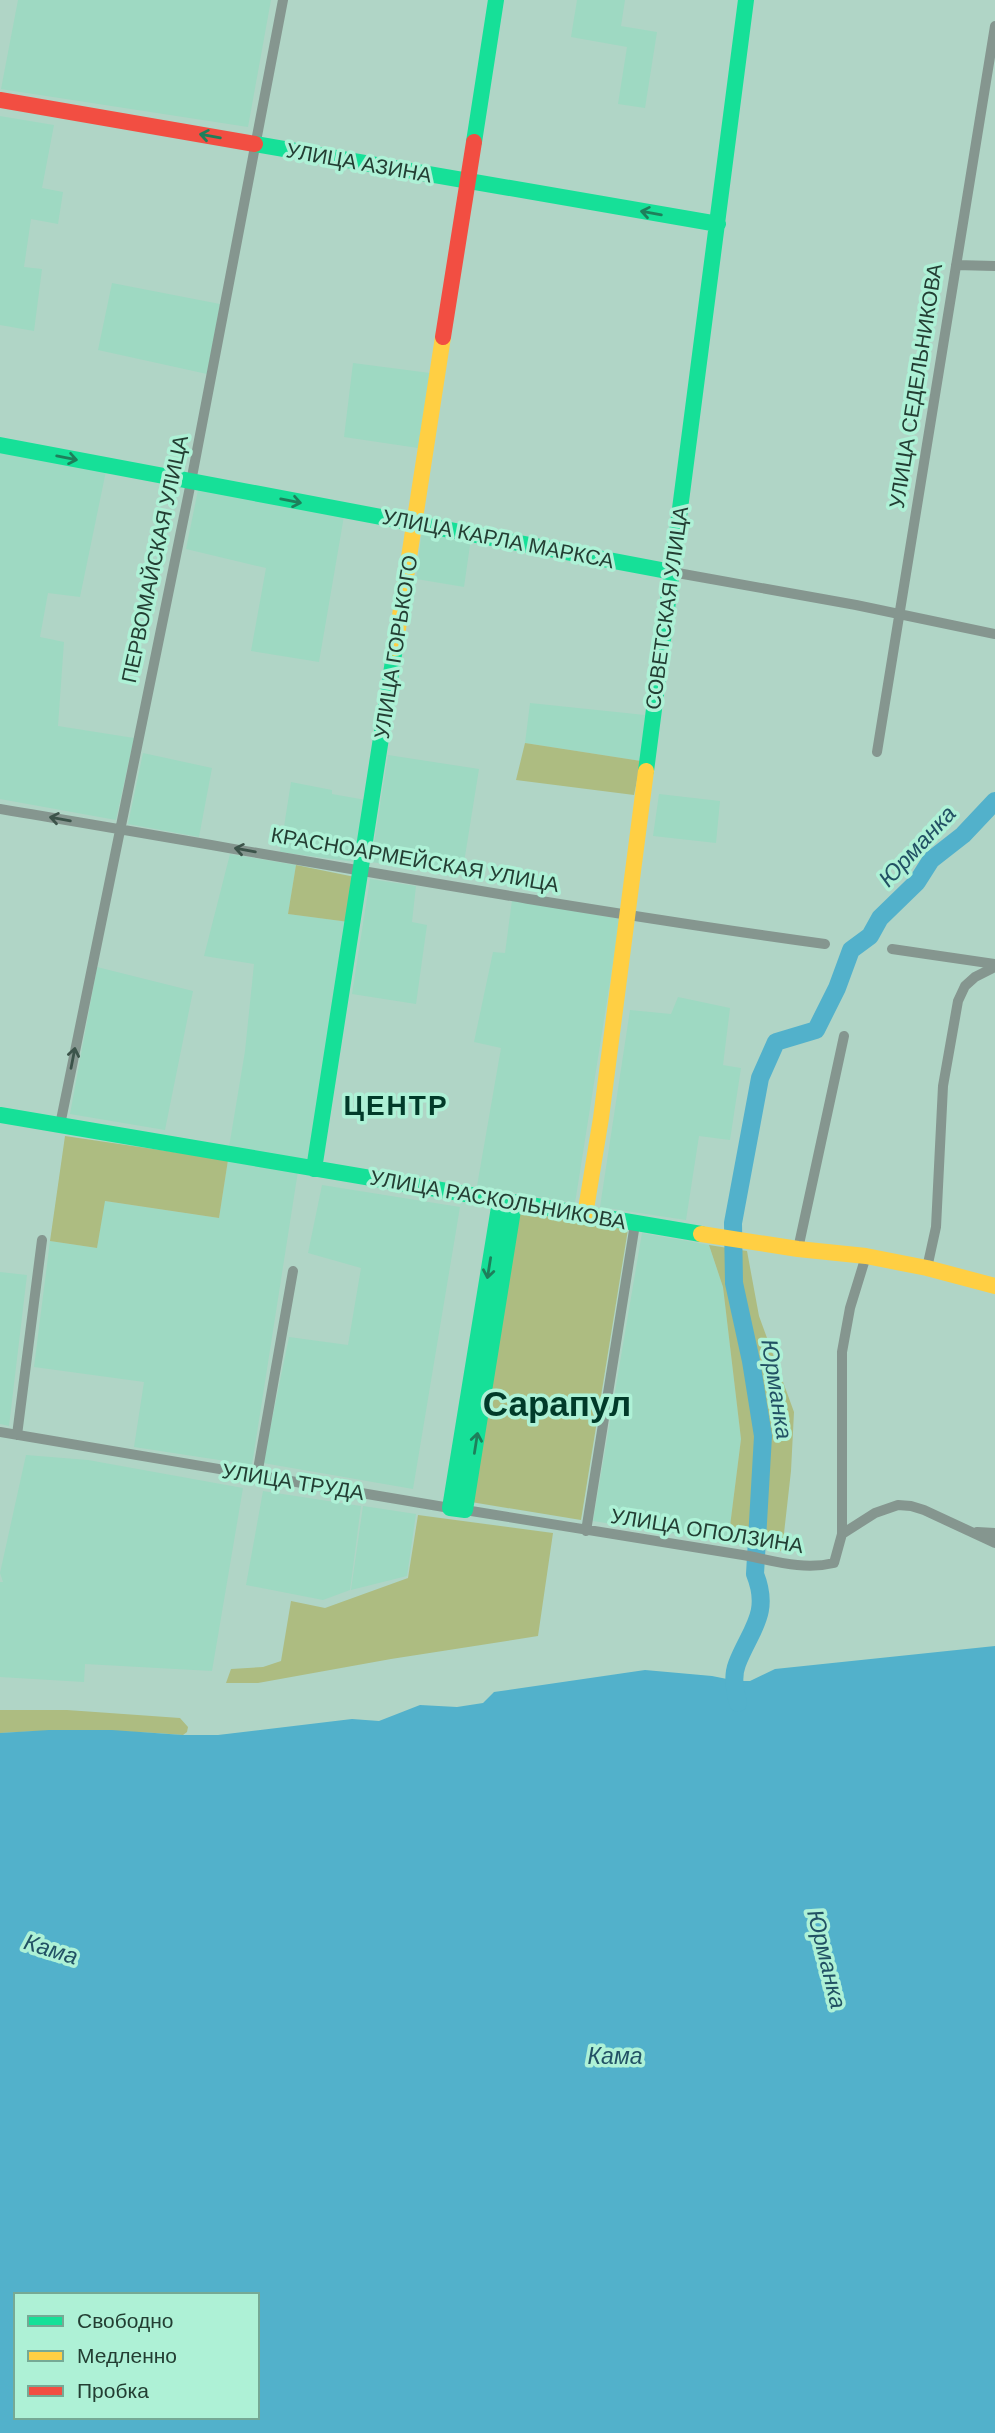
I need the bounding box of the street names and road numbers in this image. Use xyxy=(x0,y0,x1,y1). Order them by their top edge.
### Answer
street label: УЛИЦА АЗИНА xyxy=(284,136,434,190)
street label: УЛИЦА СЕДЕЛЬНИКОВА xyxy=(883,262,949,510)
street label: ПЕРВОМАЙСКАЯ УЛИЦА xyxy=(115,433,195,685)
street label: УЛИЦА КАРЛА МАРКСА xyxy=(380,503,616,575)
street label: СОВЕТСКАЯ УЛИЦА xyxy=(639,504,695,712)
street label: УЛИЦА ГОРЬКОГО xyxy=(368,553,424,741)
street label: КРАСНОАРМЕЙСКАЯ УЛИЦА xyxy=(269,821,561,899)
street label: УЛИЦА РАСКОЛЬНИКОВА xyxy=(368,1164,628,1236)
street label: УЛИЦА ТРУДА xyxy=(220,1457,366,1507)
street label: УЛИЦА ОПОЛЗИНА xyxy=(609,1502,805,1560)

